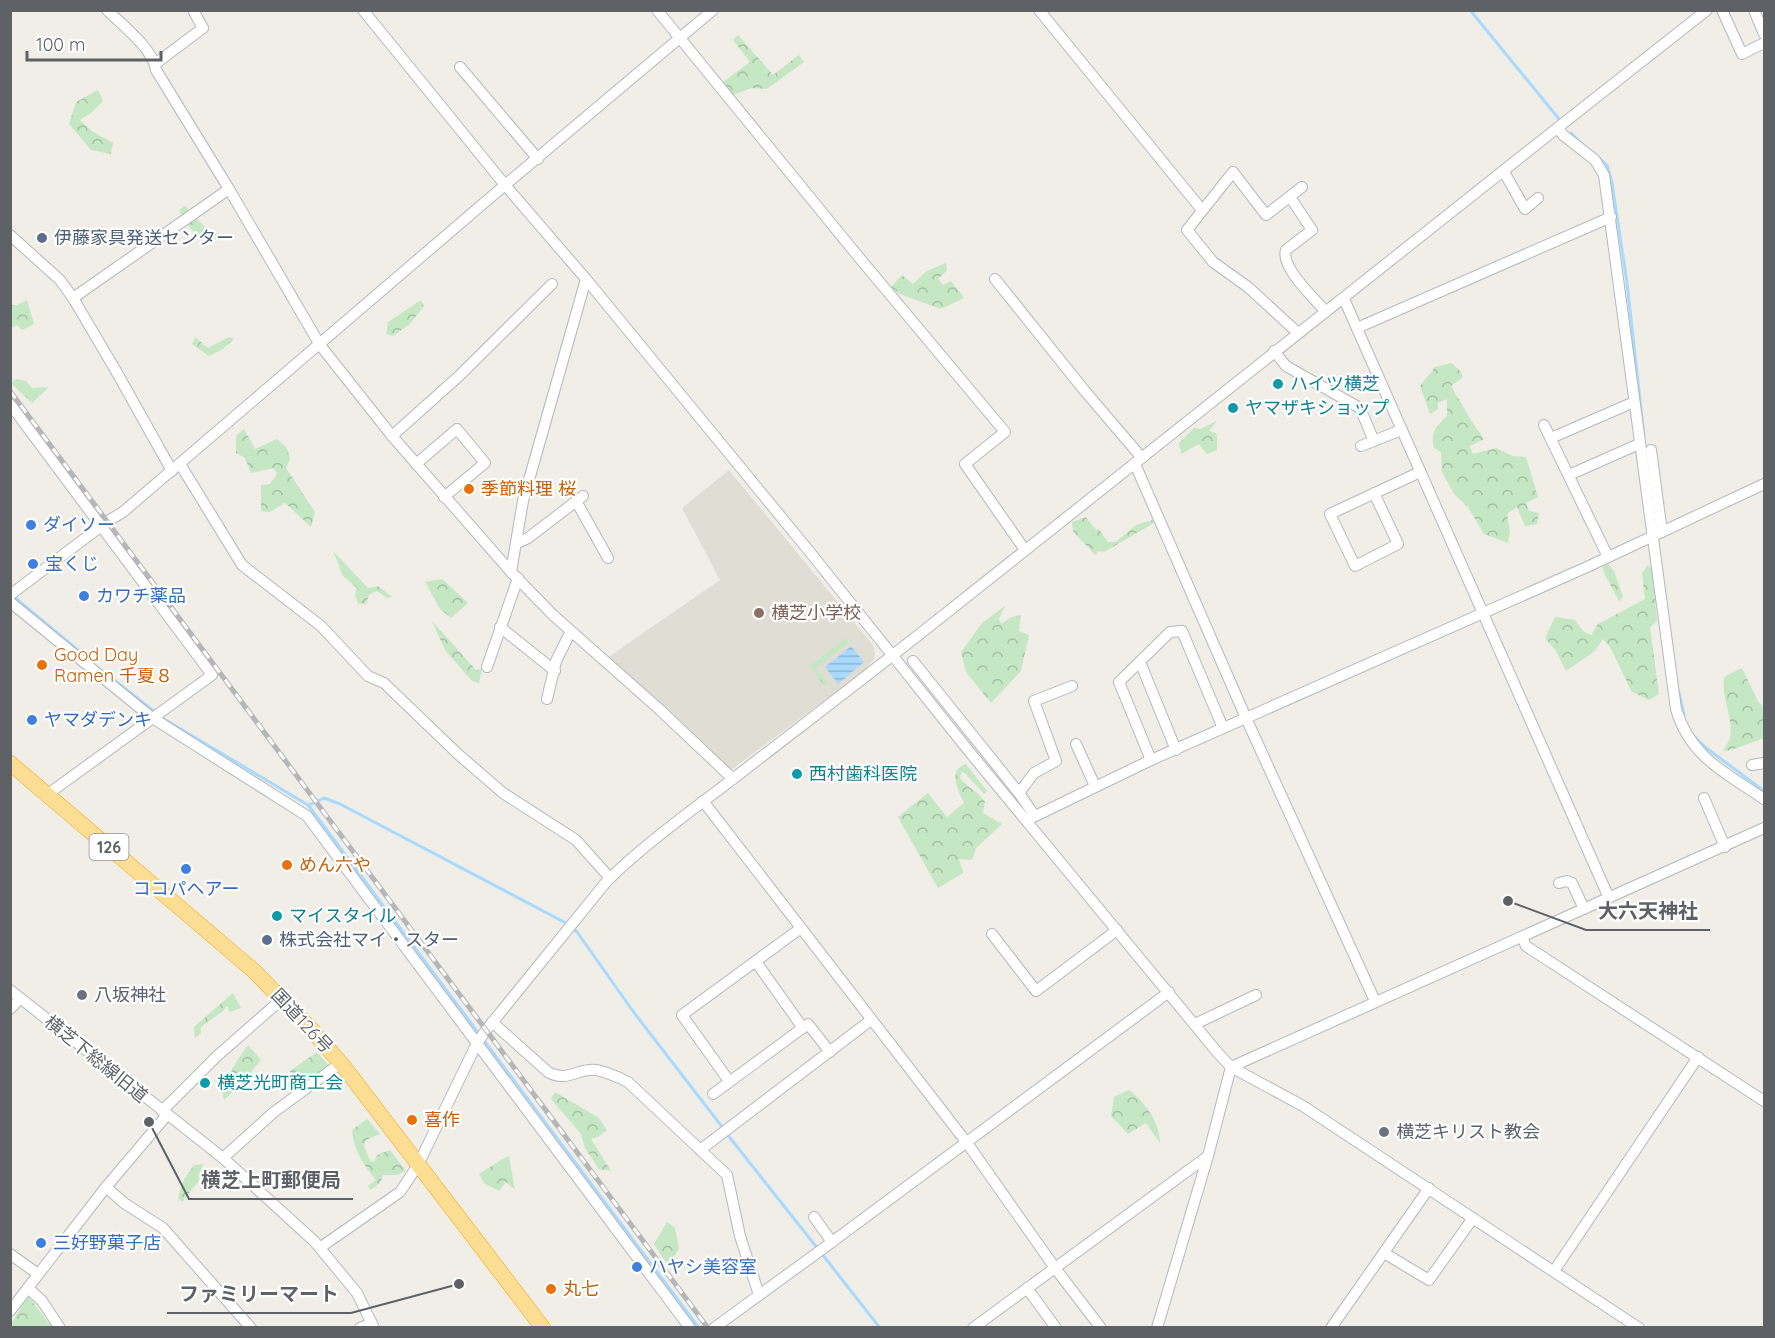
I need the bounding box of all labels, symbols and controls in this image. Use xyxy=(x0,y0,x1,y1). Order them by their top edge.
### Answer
scale bar xyxy=(27,24,160,62)
text: 100 m xyxy=(36,33,85,56)
place label: 伊藤家具発送センター xyxy=(54,226,234,249)
marker: 伊藤家具発送センター xyxy=(35,231,49,245)
place label: ハイツ横芝 xyxy=(1290,372,1380,395)
marker: ハイツ横芝 xyxy=(1271,377,1285,391)
place label: ヤマザキショップ xyxy=(1245,396,1389,419)
marker: ヤマザキショップ xyxy=(1226,401,1240,415)
place label: 季節料理 桜 xyxy=(481,477,576,500)
marker: 季節料理 桜 xyxy=(462,482,476,496)
place label: ダイソー xyxy=(43,513,115,536)
marker: ダイソー xyxy=(24,518,38,532)
place label: 宝くじ xyxy=(45,552,99,575)
marker: 宝くじ xyxy=(26,557,40,571)
place label: カワチ薬品 xyxy=(96,584,186,607)
marker: カワチ薬品 xyxy=(77,589,91,603)
place label: 横芝小学校 xyxy=(771,601,861,624)
marker: 横芝小学校 xyxy=(752,606,766,620)
place label: Good Day Ramen 千夏８ xyxy=(54,643,173,687)
marker: Good Day Ramen 千夏８ xyxy=(35,658,49,672)
place label: ヤマダデンキ xyxy=(44,708,152,731)
marker: ヤマダデンキ xyxy=(25,713,39,727)
place label: 西村歯科医院 xyxy=(809,762,917,785)
marker: 西村歯科医院 xyxy=(790,767,804,781)
road number: 126 xyxy=(90,834,128,860)
place label: めん六や xyxy=(299,853,371,876)
marker: めん六や xyxy=(280,858,294,872)
marker: ココパヘアー xyxy=(179,862,193,876)
place label: ココパヘアー xyxy=(133,877,239,900)
callout: 大六天神社 xyxy=(1586,892,1710,930)
text: 大六天神社 xyxy=(1598,898,1698,923)
place label: マイスタイル xyxy=(289,904,396,927)
marker: マイスタイル xyxy=(270,909,284,923)
place label: 株式会社マイ・スター xyxy=(279,928,459,951)
marker: 株式会社マイ・スター xyxy=(260,933,274,947)
place label: 八坂神社 xyxy=(94,983,166,1006)
street label: 国道126号 xyxy=(267,983,338,1058)
marker: 八坂神社 xyxy=(75,988,89,1002)
street label: 横芝下総線旧道 xyxy=(40,1010,153,1107)
place label: 横芝光町商工会 xyxy=(217,1071,343,1094)
marker: 横芝光町商工会 xyxy=(198,1076,212,1090)
place label: 喜作 xyxy=(424,1108,460,1131)
marker: 喜作 xyxy=(405,1113,419,1127)
place label: 横芝キリスト教会 xyxy=(1396,1120,1540,1143)
marker: 横芝キリスト教会 xyxy=(1377,1125,1391,1139)
callout: 横芝上町郵便局 xyxy=(189,1161,353,1199)
text: 横芝上町郵便局 xyxy=(201,1167,341,1192)
place label: 三好野菓子店 xyxy=(53,1231,161,1254)
marker: 三好野菓子店 xyxy=(34,1236,48,1250)
place label: ハヤシ美容室 xyxy=(649,1255,757,1278)
marker: ハヤシ美容室 xyxy=(630,1260,644,1274)
callout: ファミリーマート xyxy=(167,1275,351,1313)
place label: 丸七 xyxy=(563,1277,599,1300)
text: ファミリーマート xyxy=(179,1281,339,1306)
marker: 丸七 xyxy=(544,1282,558,1296)

